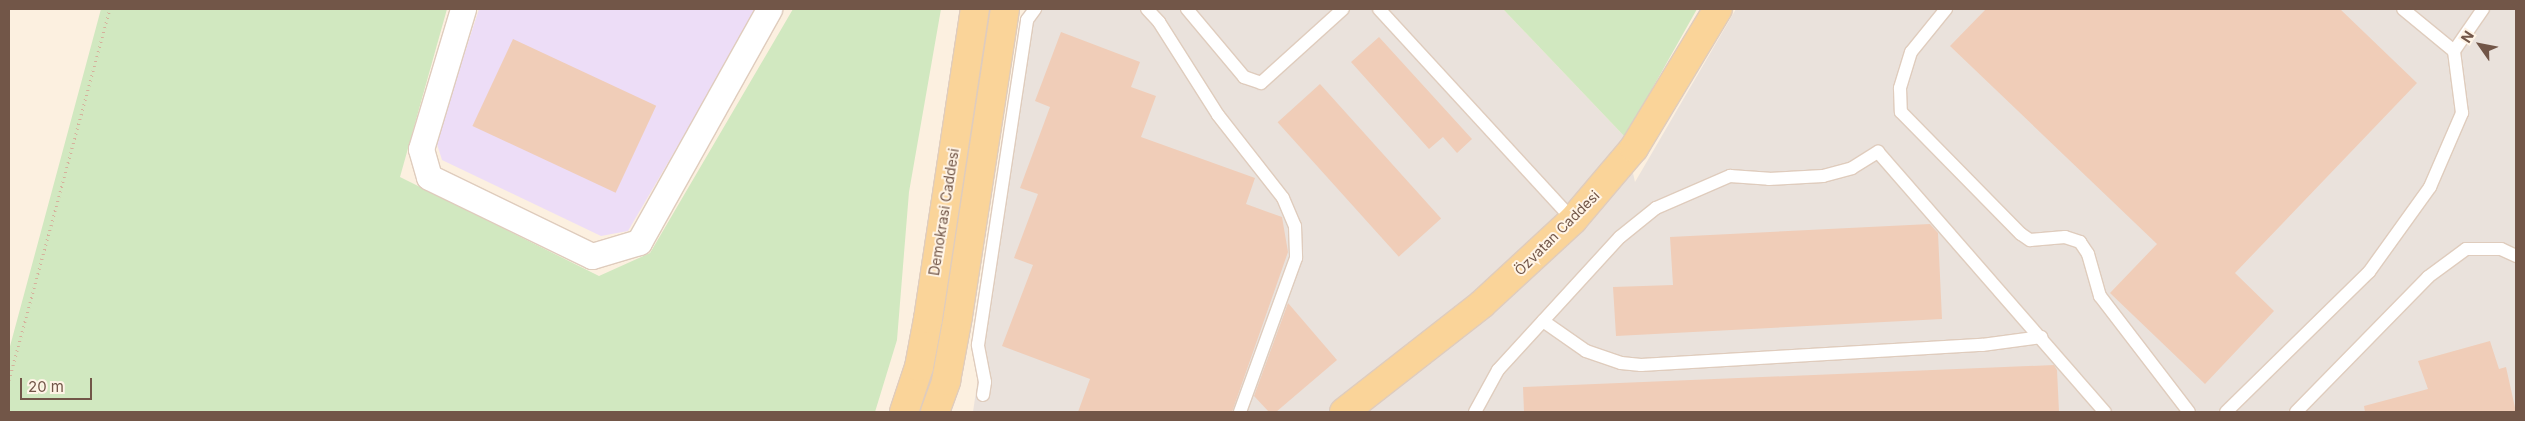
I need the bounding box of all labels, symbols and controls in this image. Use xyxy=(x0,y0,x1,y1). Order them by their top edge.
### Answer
north arrow xyxy=(2455,20,2505,70)
text: N xyxy=(2457,27,2477,46)
street label: Demokrasi Caddesi xyxy=(926,147,962,277)
street label: Özvatan Caddesi xyxy=(1511,187,1603,279)
scale bar xyxy=(22,368,95,400)
text: 20 m xyxy=(28,377,64,396)

